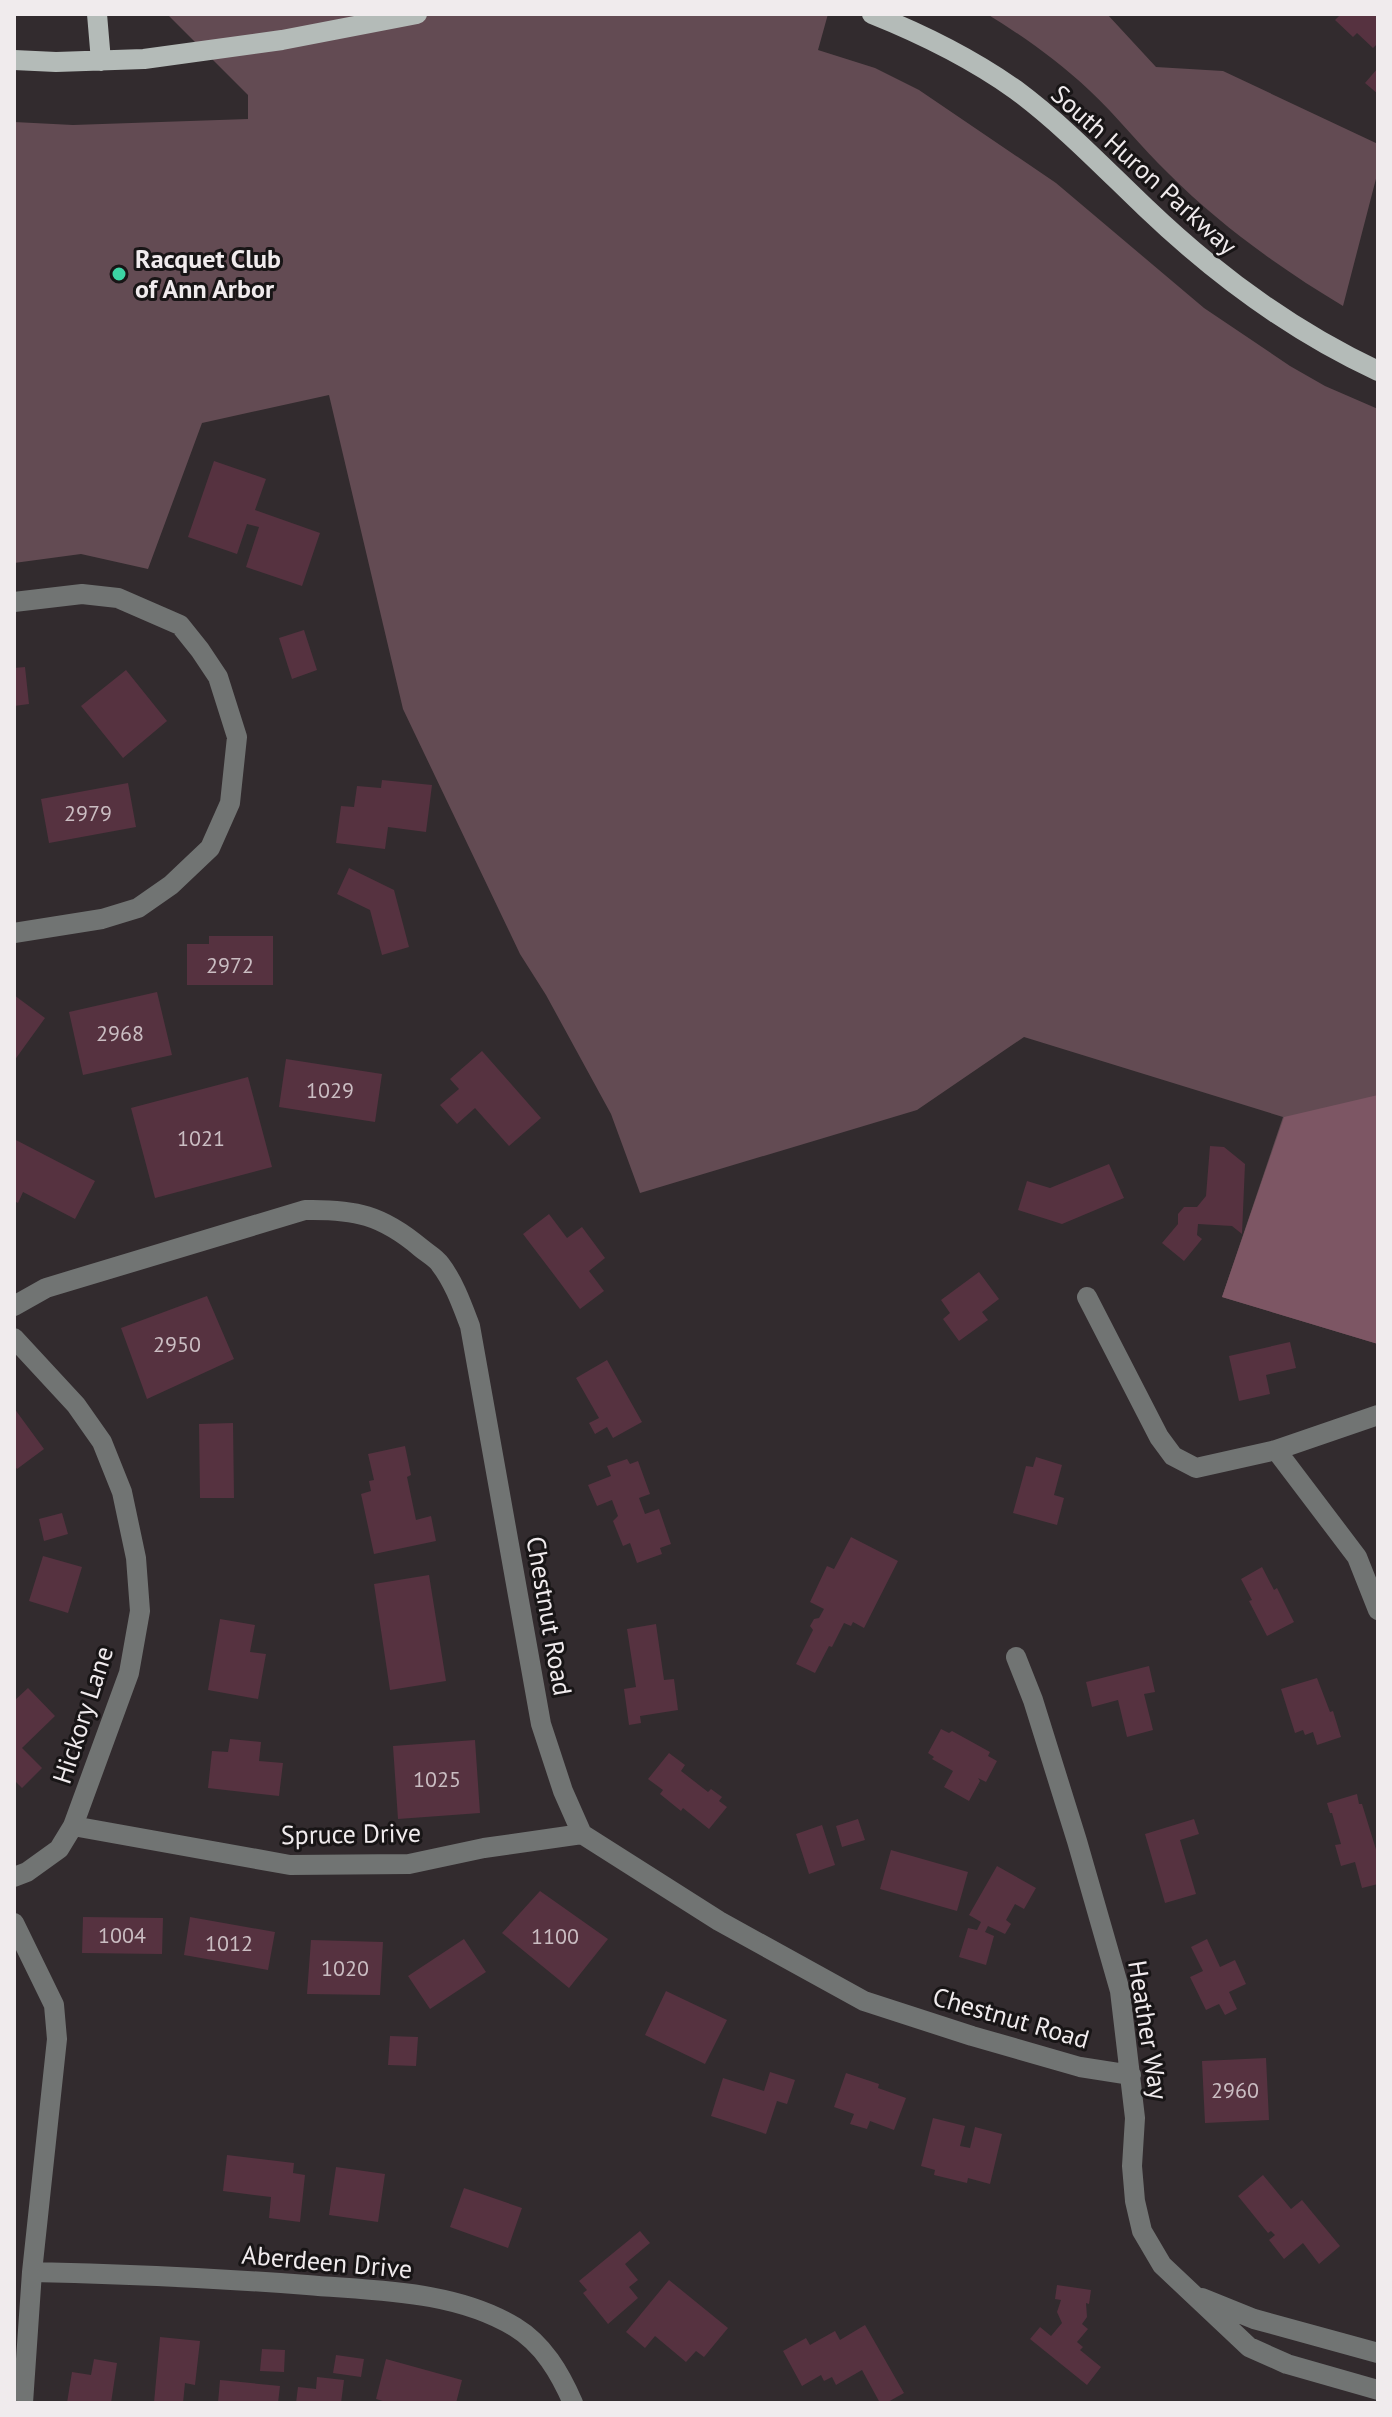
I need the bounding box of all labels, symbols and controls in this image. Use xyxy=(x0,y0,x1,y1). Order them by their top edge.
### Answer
street label: South Huron Parkway xyxy=(1044,77,1244,262)
place label: Racquet Club of Ann Arbor xyxy=(135,242,281,305)
marker: Racquet Club of Ann Arbor xyxy=(110,265,128,283)
house number: 2979 xyxy=(64,799,112,827)
house number: 2972 xyxy=(206,951,254,979)
house number: 2968 xyxy=(96,1019,144,1047)
house number: 1029 xyxy=(306,1076,354,1104)
house number: 1021 xyxy=(177,1124,225,1152)
house number: 2950 xyxy=(153,1330,201,1358)
street label: Chestnut Road xyxy=(519,1534,580,1698)
street label: Hickory Lane xyxy=(45,1642,120,1788)
house number: 1025 xyxy=(413,1765,461,1793)
street label: Spruce Drive xyxy=(281,1816,421,1851)
house number: 1004 xyxy=(98,1921,146,1949)
house number: 1100 xyxy=(531,1922,579,1950)
house number: 1012 xyxy=(205,1929,253,1957)
house number: 1020 xyxy=(321,1954,369,1982)
street label: Heather Way xyxy=(1121,1958,1176,2102)
street label: Chestnut Road xyxy=(929,1979,1093,2056)
house number: 2960 xyxy=(1211,2076,1259,2104)
street label: Aberdeen Drive xyxy=(241,2238,414,2285)

